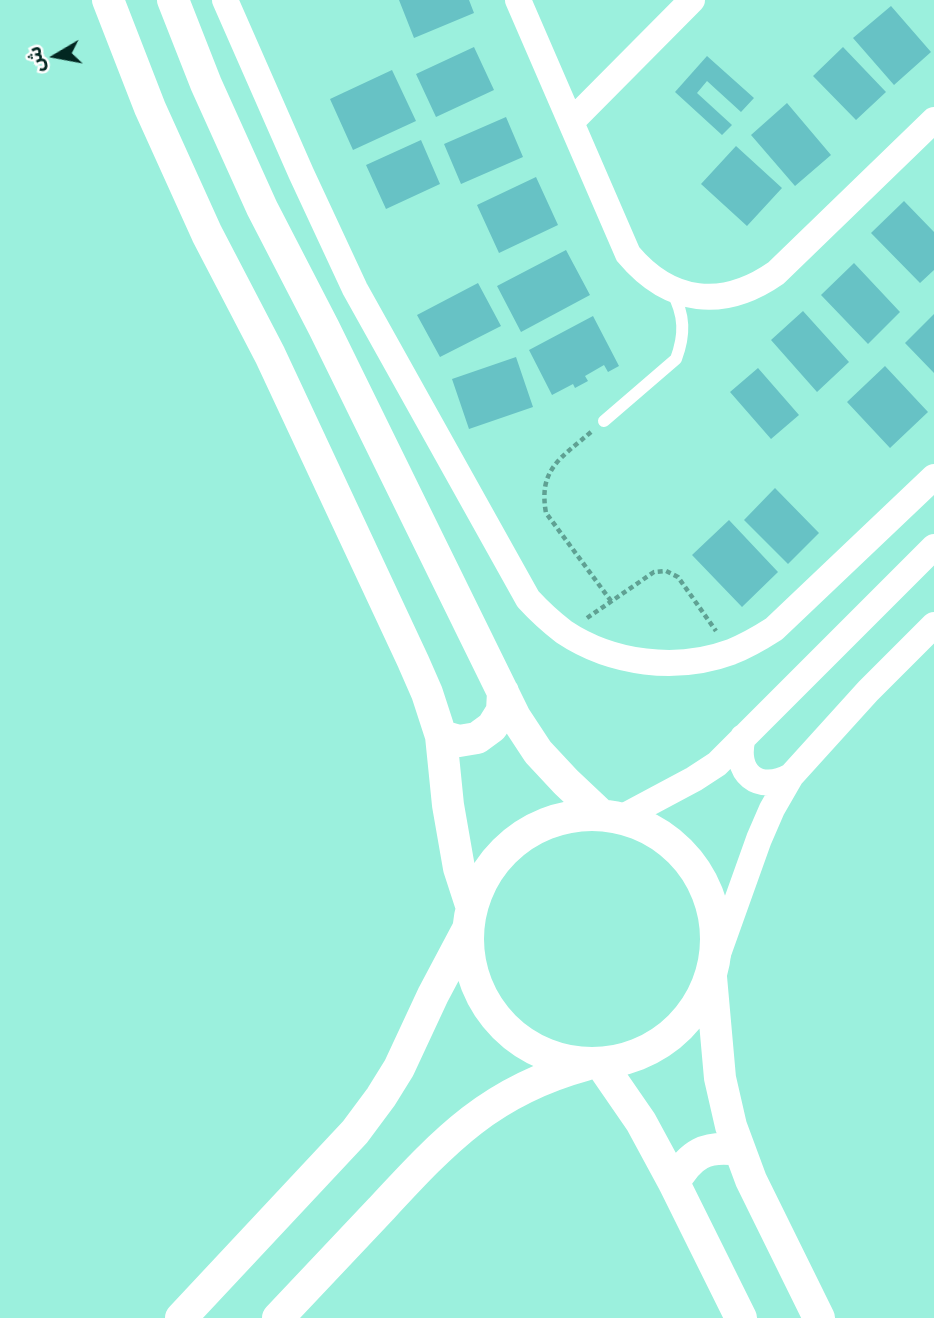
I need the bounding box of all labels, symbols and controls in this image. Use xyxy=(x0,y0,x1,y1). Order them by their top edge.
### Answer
north arrow xyxy=(21,21,91,91)
text: ش xyxy=(21,45,49,75)

